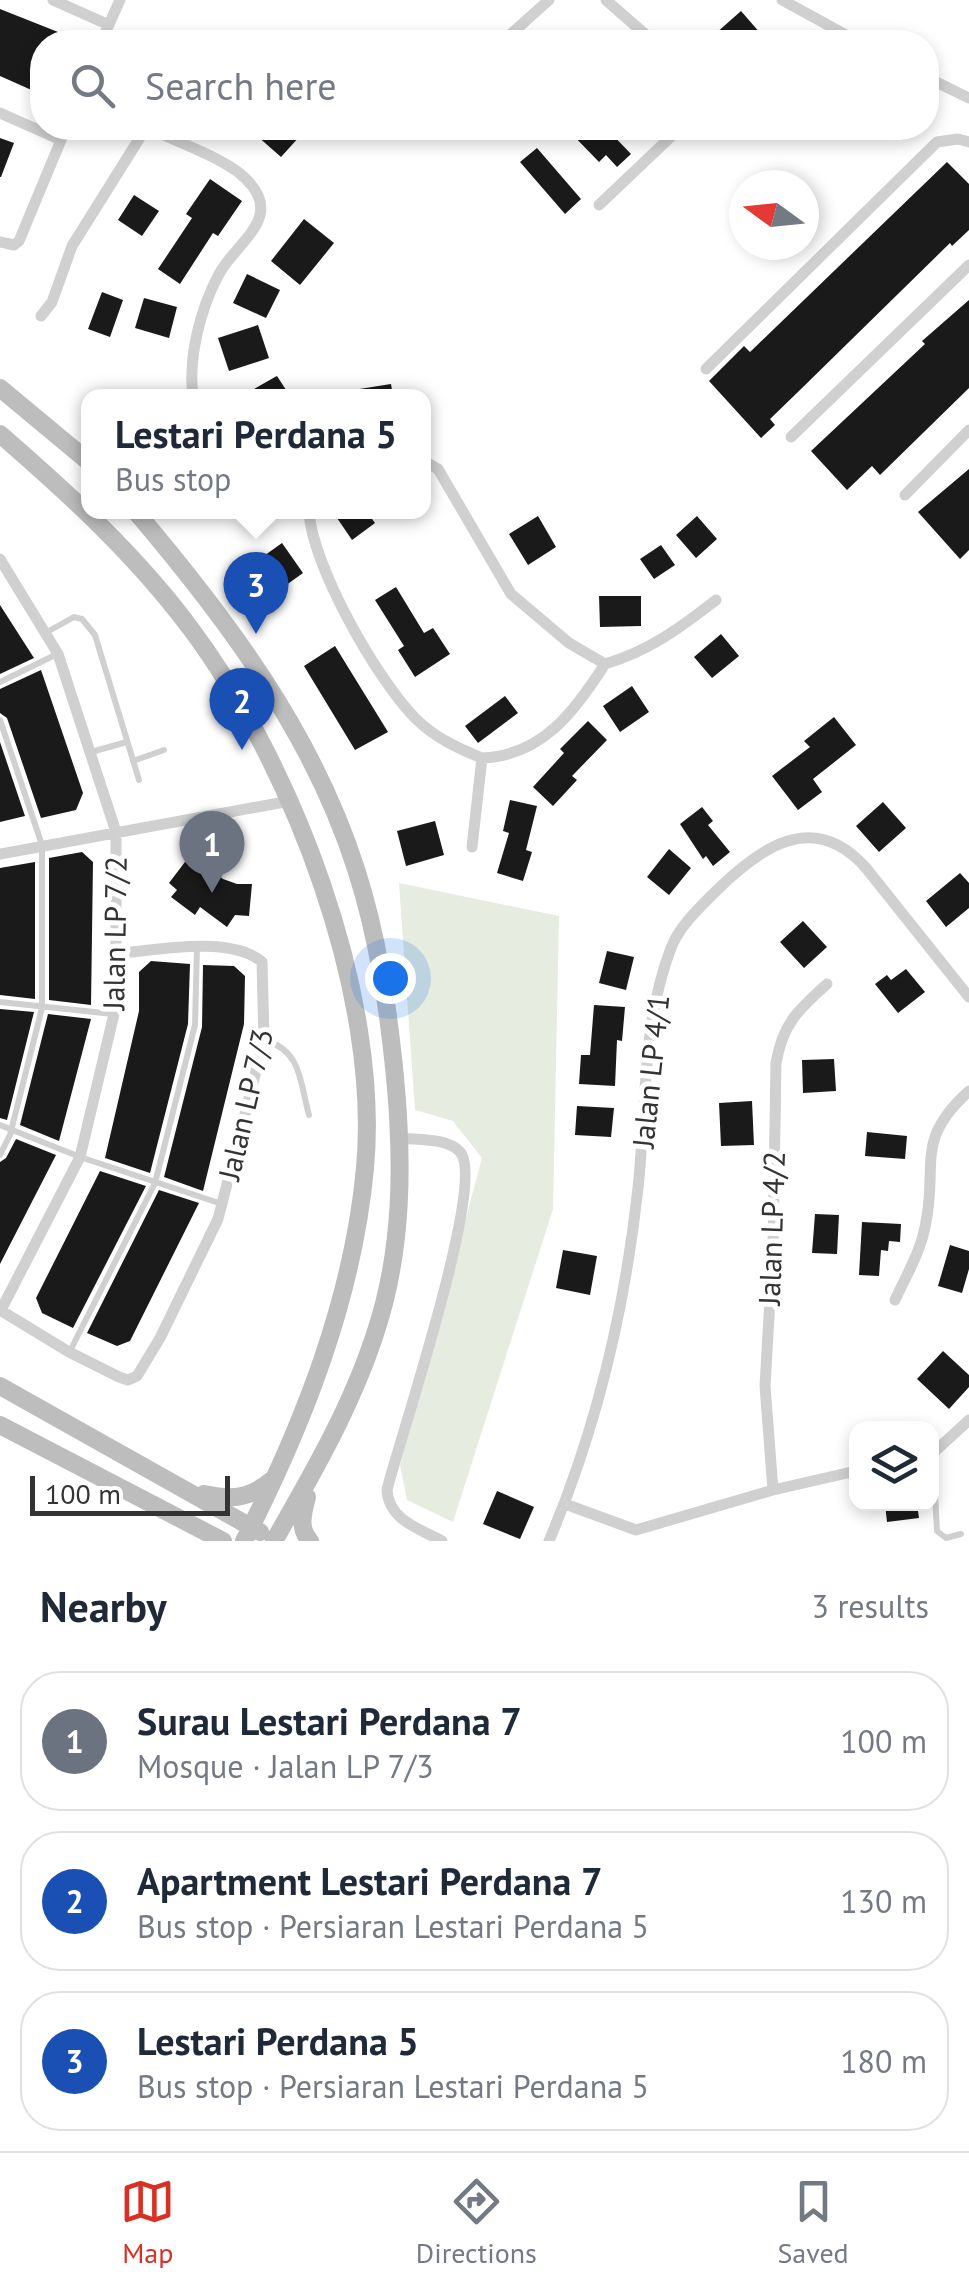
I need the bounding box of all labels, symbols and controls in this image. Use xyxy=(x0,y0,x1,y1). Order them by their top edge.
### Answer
search box xyxy=(30,30,939,140)
icon: search xyxy=(65,58,120,113)
text: Search here xyxy=(145,61,337,110)
north arrow xyxy=(729,170,819,260)
popup xyxy=(81,389,431,519)
text: Lestari Perdana 5 xyxy=(115,409,397,458)
text: Bus stop xyxy=(115,458,231,500)
pin: 3 xyxy=(224,552,288,634)
pin: 2 xyxy=(210,668,274,750)
pin: 1 xyxy=(180,810,244,893)
street label: Jalan LP 7/2 xyxy=(93,856,135,1012)
your location xyxy=(365,953,416,1004)
street label: Jalan LP 4/1 xyxy=(622,992,677,1152)
street label: Jalan LP 7/3 xyxy=(208,1025,281,1185)
street label: Jalan LP 4/2 xyxy=(749,1150,793,1308)
map controls xyxy=(849,1421,939,1511)
button: layers xyxy=(849,1421,939,1511)
scale bar xyxy=(30,1471,230,1516)
text: 100 m xyxy=(45,1475,121,1512)
text: Nearby xyxy=(40,1579,167,1634)
text: 3 results xyxy=(811,1585,929,1627)
text: Surau Lestari Perdana 7 xyxy=(137,1696,522,1745)
text: 1 xyxy=(65,1720,84,1762)
text: 100 m xyxy=(840,1720,927,1762)
text: Mosque · Jalan LP 7/3 xyxy=(137,1745,434,1787)
text: Apartment Lestari Perdana 7 xyxy=(137,1856,602,1905)
text: 2 xyxy=(65,1880,84,1922)
text: 130 m xyxy=(840,1880,927,1922)
text: Bus stop · Persiaran Lestari Perdana 5 xyxy=(137,1905,649,1947)
text: Lestari Perdana 5 xyxy=(137,2016,419,2065)
text: 3 xyxy=(65,2040,84,2082)
text: 180 m xyxy=(840,2040,927,2082)
text: Bus stop · Persiaran Lestari Perdana 5 xyxy=(137,2065,649,2107)
tab: Map xyxy=(120,2174,175,2271)
tab: Directions xyxy=(416,2174,537,2271)
tab: Saved xyxy=(777,2174,849,2271)

